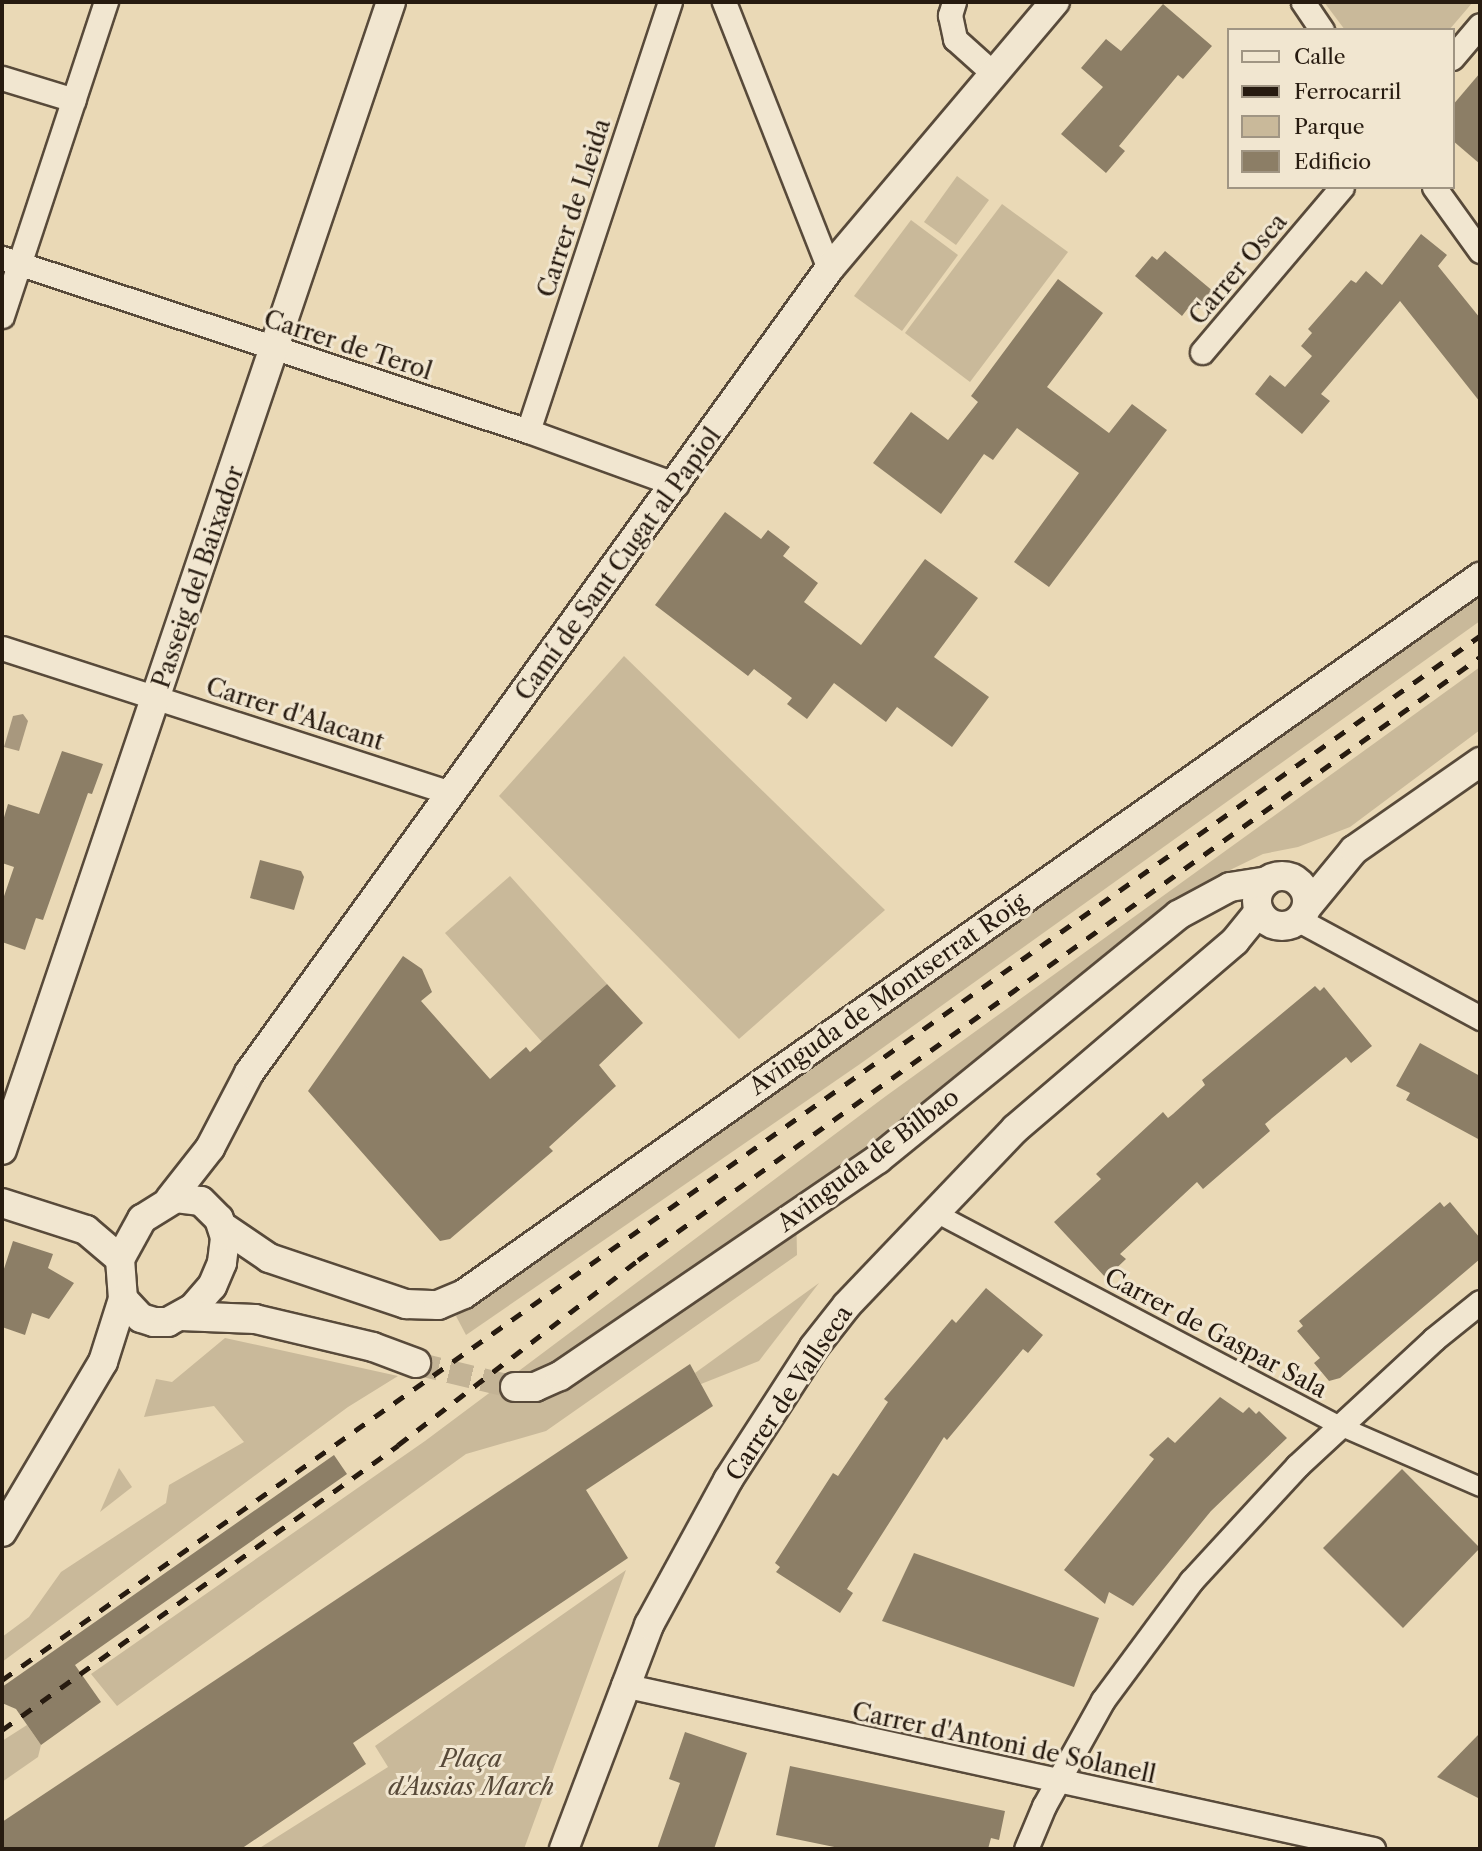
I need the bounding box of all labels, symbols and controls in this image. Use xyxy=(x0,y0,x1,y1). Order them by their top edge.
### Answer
legend xyxy=(1226,28,1454,189)
text: Calle xyxy=(1294,44,1346,69)
text: Ferrocarril xyxy=(1294,79,1401,104)
text: Parque xyxy=(1294,114,1365,139)
street label: Carrer de Lleida xyxy=(532,115,616,301)
text: Edificio xyxy=(1294,149,1371,174)
street label: Carrer Osca xyxy=(1183,207,1293,331)
street label: Carrer de Terol xyxy=(260,304,436,386)
street label: Camí de Sant Cugat al Papiol xyxy=(509,422,727,706)
street label: Passeig del Baixador xyxy=(146,462,250,692)
street label: Carrer d'Alacant xyxy=(202,672,388,756)
street label: Avinguda de Montserrat Roig xyxy=(743,887,1033,1101)
street label: Avinguda de Bilbao xyxy=(771,1082,965,1238)
street label: Carrer de Gaspar Sala xyxy=(1100,1262,1332,1404)
street label: Carrer de Vallseca xyxy=(719,1299,859,1487)
street label: Carrer d'Antoni de Solanell xyxy=(849,1697,1159,1789)
park label: Plaça d'Ausias March xyxy=(388,1745,554,1801)

